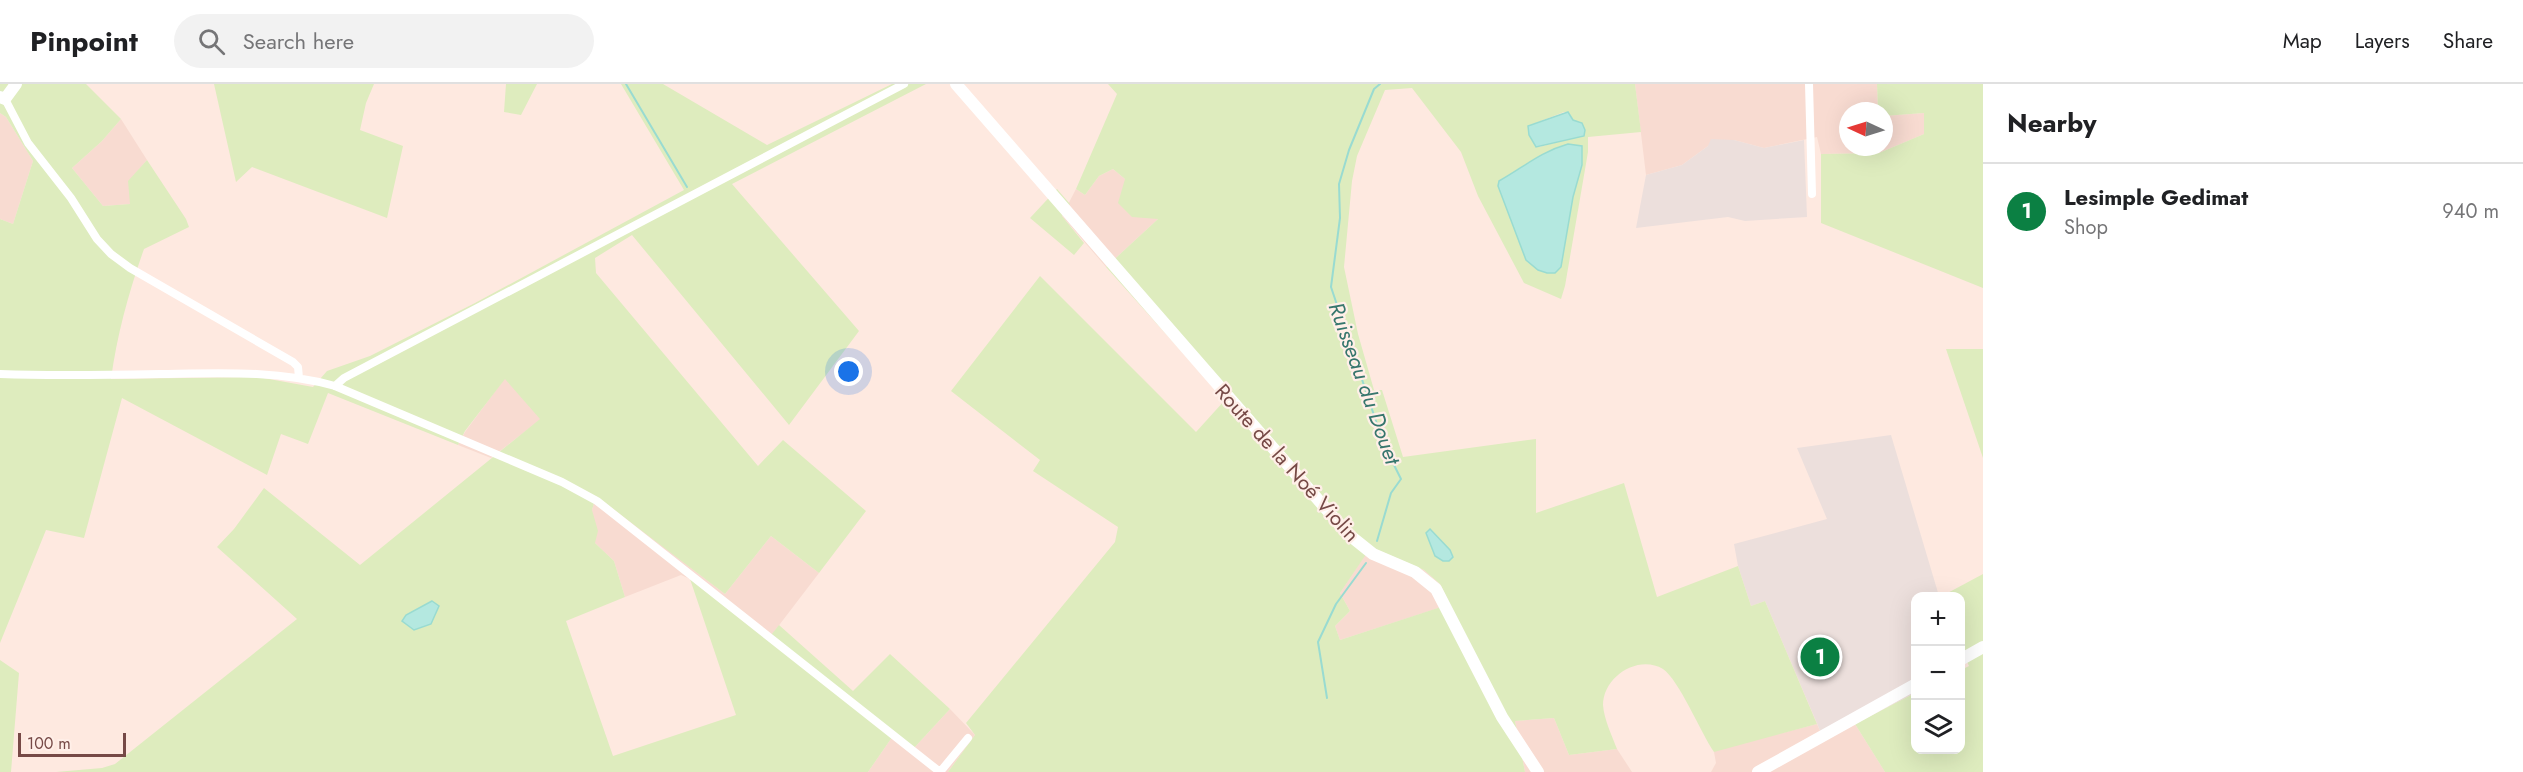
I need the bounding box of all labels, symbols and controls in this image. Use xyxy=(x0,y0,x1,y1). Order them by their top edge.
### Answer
search box xyxy=(174,14,594,68)
text: Pinpoint xyxy=(30,21,138,62)
icon: search xyxy=(195,25,228,58)
text: Search here xyxy=(243,25,354,57)
text: Map xyxy=(2283,26,2322,56)
text: Layers xyxy=(2355,26,2410,56)
text: Share xyxy=(2443,26,2493,56)
north arrow xyxy=(1839,102,1893,156)
text: Nearby xyxy=(2007,104,2096,142)
text: Lesimple Gedimat xyxy=(2064,181,2248,213)
text: 1 xyxy=(2021,197,2032,226)
text: 940 m xyxy=(2442,197,2499,226)
text: Shop xyxy=(2064,213,2108,242)
water label: Ruisseau du Douet xyxy=(1321,297,1410,470)
your location xyxy=(834,357,863,386)
street label: Route de la Noé Violin xyxy=(1208,377,1366,549)
map controls xyxy=(1911,592,1965,754)
button: + xyxy=(1911,592,1965,646)
pin: 1 xyxy=(1800,634,1840,680)
button: − xyxy=(1911,646,1965,700)
button: layers xyxy=(1911,700,1965,754)
scale bar xyxy=(18,730,126,758)
text: 100 m xyxy=(27,732,71,755)

